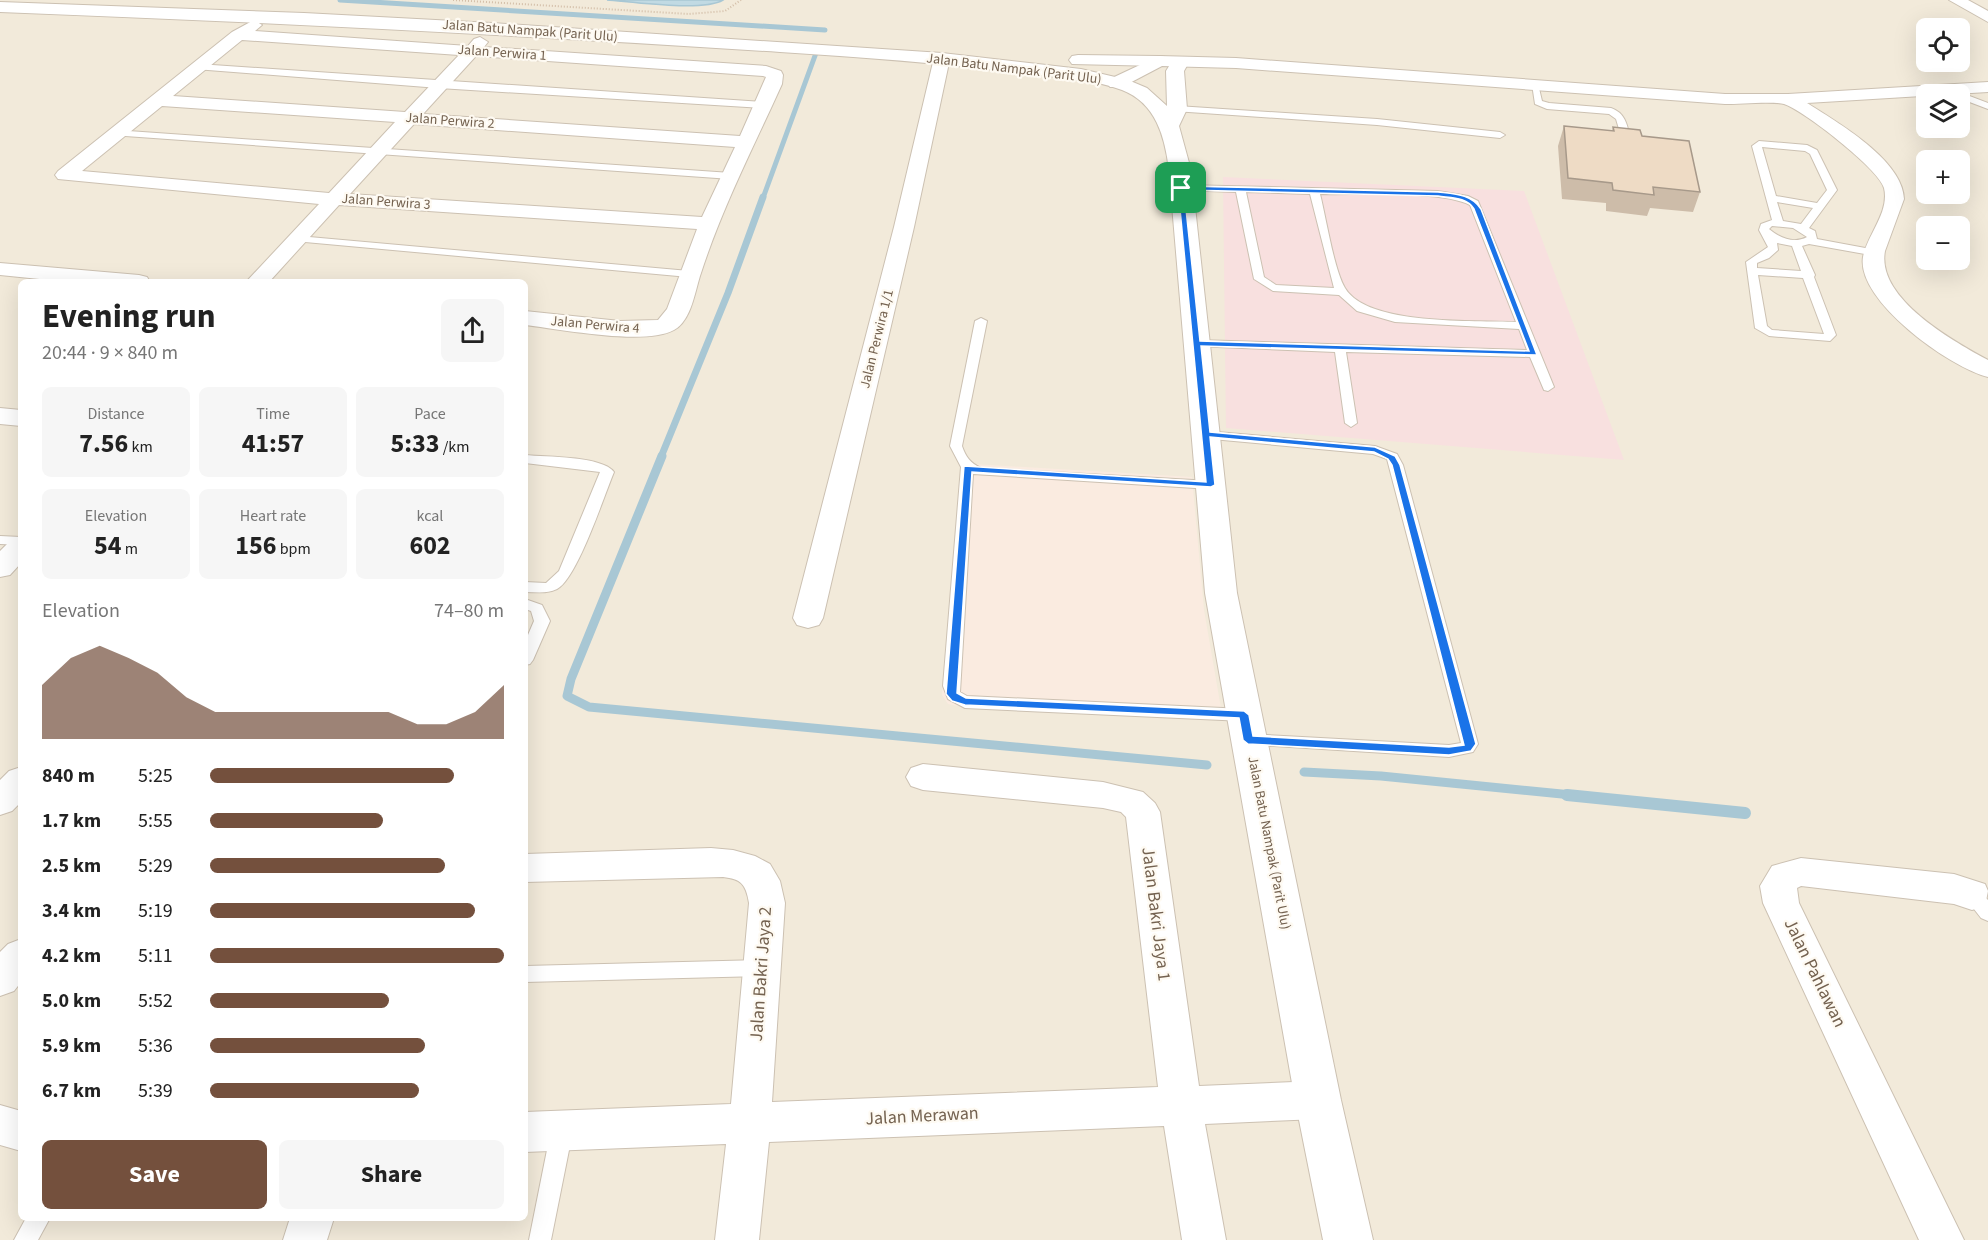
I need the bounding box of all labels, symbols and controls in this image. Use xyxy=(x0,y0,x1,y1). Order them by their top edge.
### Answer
street label: Jalan Batu Nampak (Parit Ulu) xyxy=(441,15,619,47)
map controls xyxy=(1916,18,1970,270)
button: locate xyxy=(1916,18,1970,72)
street label: Jalan Perwira 1 xyxy=(457,40,547,66)
street label: Jalan Batu Nampak (Parit Ulu) xyxy=(925,48,1103,90)
button: layers xyxy=(1916,84,1970,138)
street label: Jalan Perwira 2 xyxy=(405,108,495,134)
button: + xyxy=(1916,150,1970,204)
pin xyxy=(1155,162,1206,213)
icon: arrive xyxy=(1164,171,1197,204)
street label: Jalan Perwira 3 xyxy=(341,189,431,215)
button: − xyxy=(1916,216,1970,270)
street label: Jalan Perwira 1/1 xyxy=(855,287,899,391)
text: Evening run xyxy=(42,293,216,340)
button: share xyxy=(441,299,504,362)
street label: Jalan Perwira 4 xyxy=(550,311,640,339)
text: 20:44 · 9 × 840 m xyxy=(42,339,178,367)
text: Distance xyxy=(88,403,144,425)
text: Time xyxy=(256,403,290,425)
text: Pace xyxy=(414,403,446,425)
text: 7.56 xyxy=(79,425,128,462)
text: 41:57 xyxy=(242,425,304,462)
text: 5:33 xyxy=(391,425,440,462)
text: km xyxy=(128,436,153,458)
text: /km xyxy=(440,436,469,458)
text: Elevation xyxy=(85,505,147,527)
text: Heart rate xyxy=(240,505,306,527)
text: kcal xyxy=(417,505,443,527)
text: 54 xyxy=(94,527,122,564)
text: 156 xyxy=(235,527,276,564)
text: 602 xyxy=(409,527,451,564)
text: m xyxy=(122,538,138,560)
text: bpm xyxy=(276,538,311,560)
text: Elevation xyxy=(42,597,120,625)
text: 74–80 m xyxy=(434,597,504,625)
street label: Jalan Batu Nampak (Parit Ulu) xyxy=(1242,755,1296,931)
text: 840 m xyxy=(42,762,95,790)
text: 5:25 xyxy=(138,762,173,790)
text: 1.7 km xyxy=(42,807,101,835)
text: 5:55 xyxy=(138,807,173,835)
street label: Jalan Bakri Jaya 1 xyxy=(1135,845,1177,983)
text: 2.5 km xyxy=(42,852,101,880)
text: 5:29 xyxy=(138,852,173,880)
text: 3.4 km xyxy=(42,897,101,925)
text: 5:19 xyxy=(138,897,173,925)
street label: Jalan Bakri Jaya 2 xyxy=(744,906,778,1042)
street label: Jalan Pahlawan xyxy=(1778,914,1852,1032)
text: 4.2 km xyxy=(42,942,101,970)
text: 5:11 xyxy=(138,942,173,970)
text: 5.0 km xyxy=(42,987,101,1015)
text: 5:52 xyxy=(138,987,173,1015)
text: 5.9 km xyxy=(42,1032,101,1060)
text: 5:36 xyxy=(138,1032,173,1060)
text: 6.7 km xyxy=(42,1077,101,1105)
text: 5:39 xyxy=(138,1077,173,1105)
street label: Jalan Merawan xyxy=(865,1101,979,1131)
button: Save xyxy=(42,1140,267,1209)
button: Share xyxy=(279,1140,504,1209)

